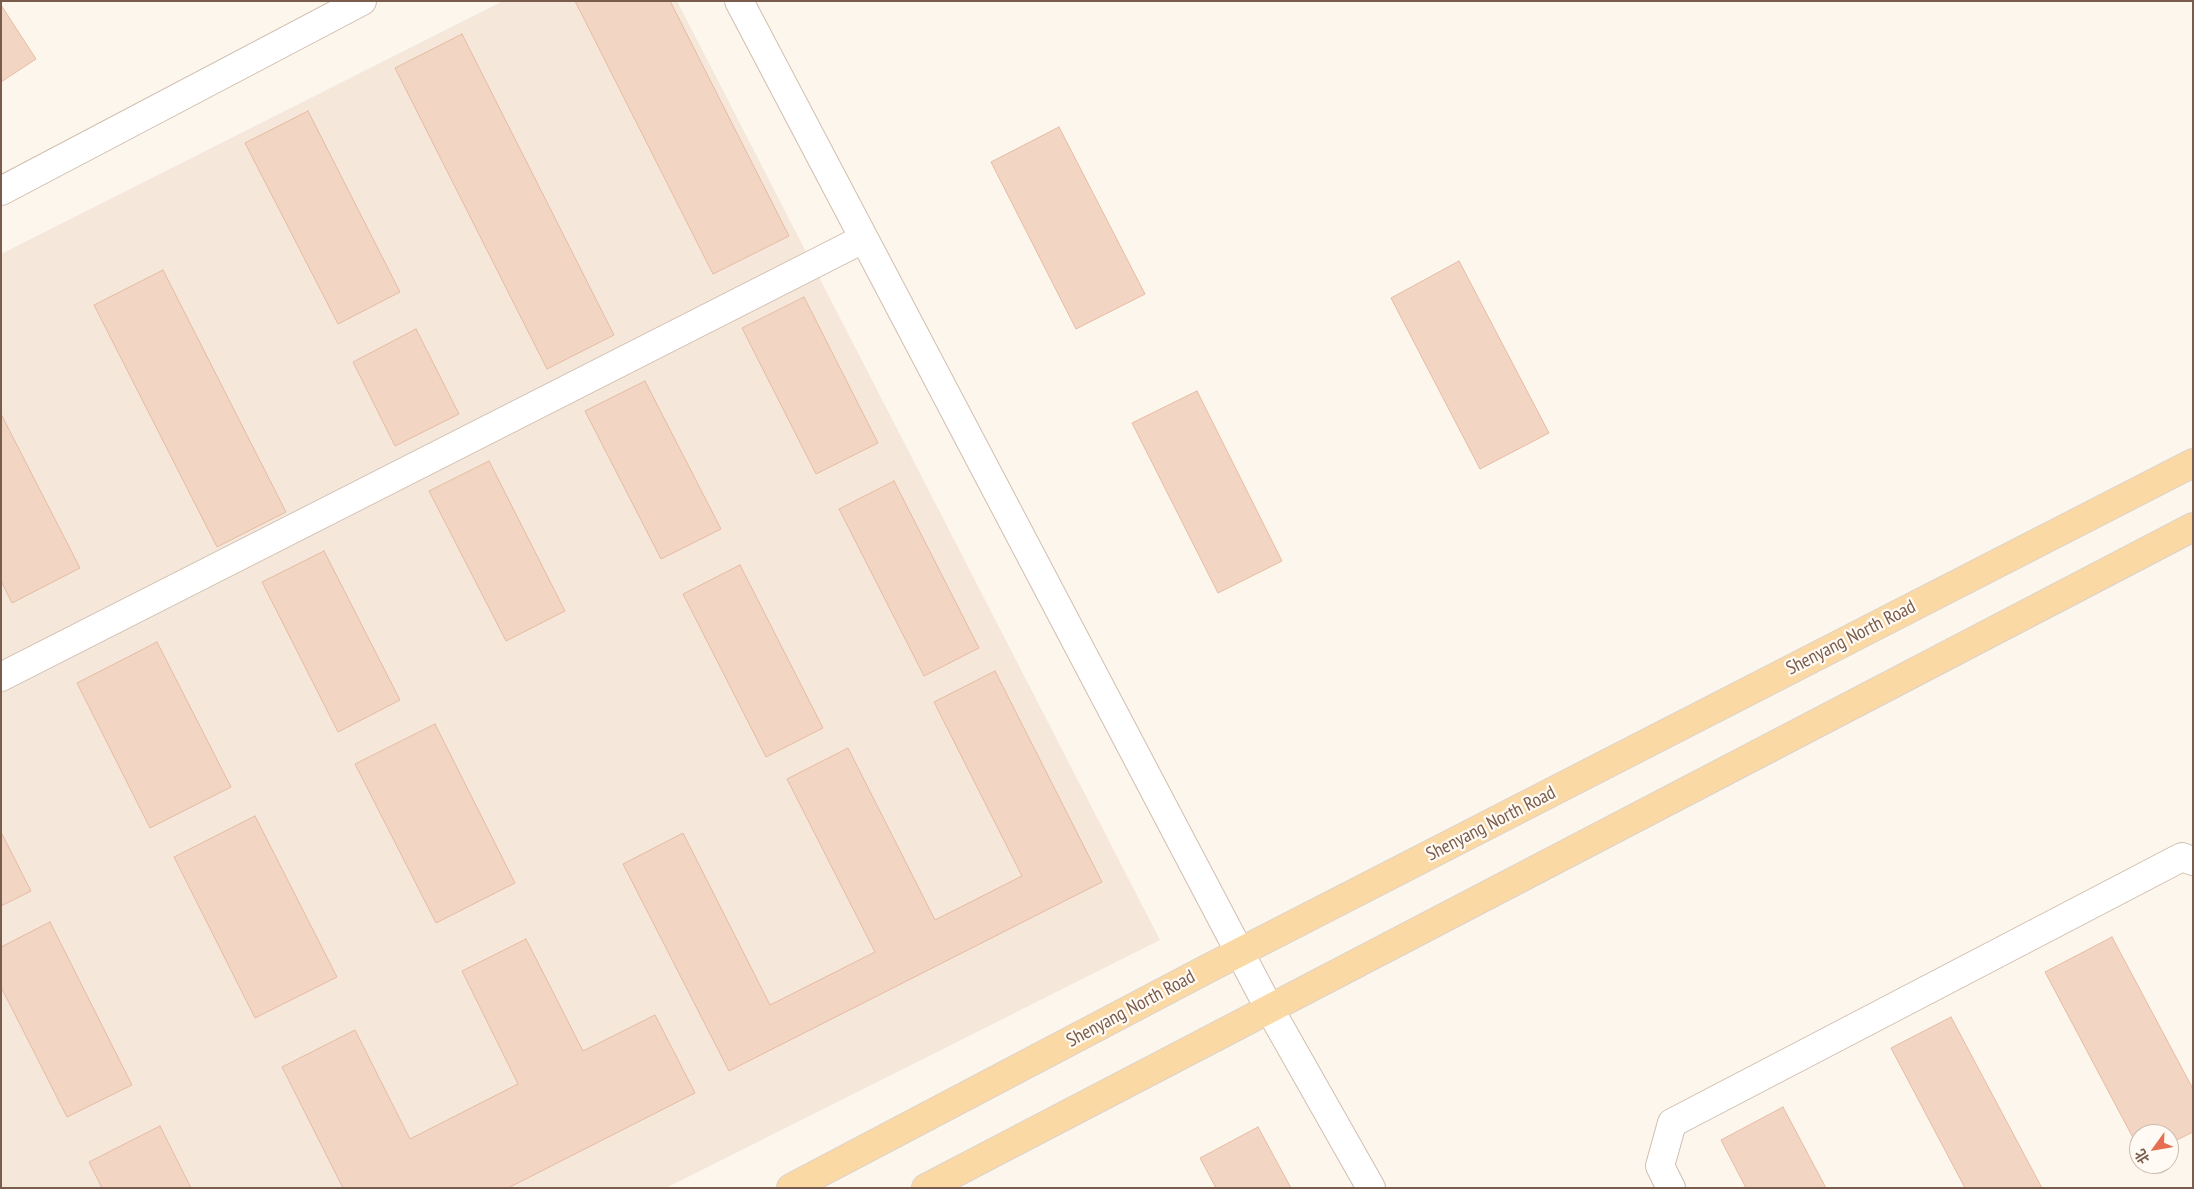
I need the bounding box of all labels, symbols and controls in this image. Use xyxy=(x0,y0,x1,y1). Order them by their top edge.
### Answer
street label: Shenyang North Road xyxy=(1783,596,1919,680)
street label: Shenyang North Road xyxy=(1423,782,1559,866)
street label: Shenyang North Road xyxy=(1063,966,1199,1052)
north arrow xyxy=(2129,1124,2179,1174)
text: 北 xyxy=(2131,1146,2153,1167)

